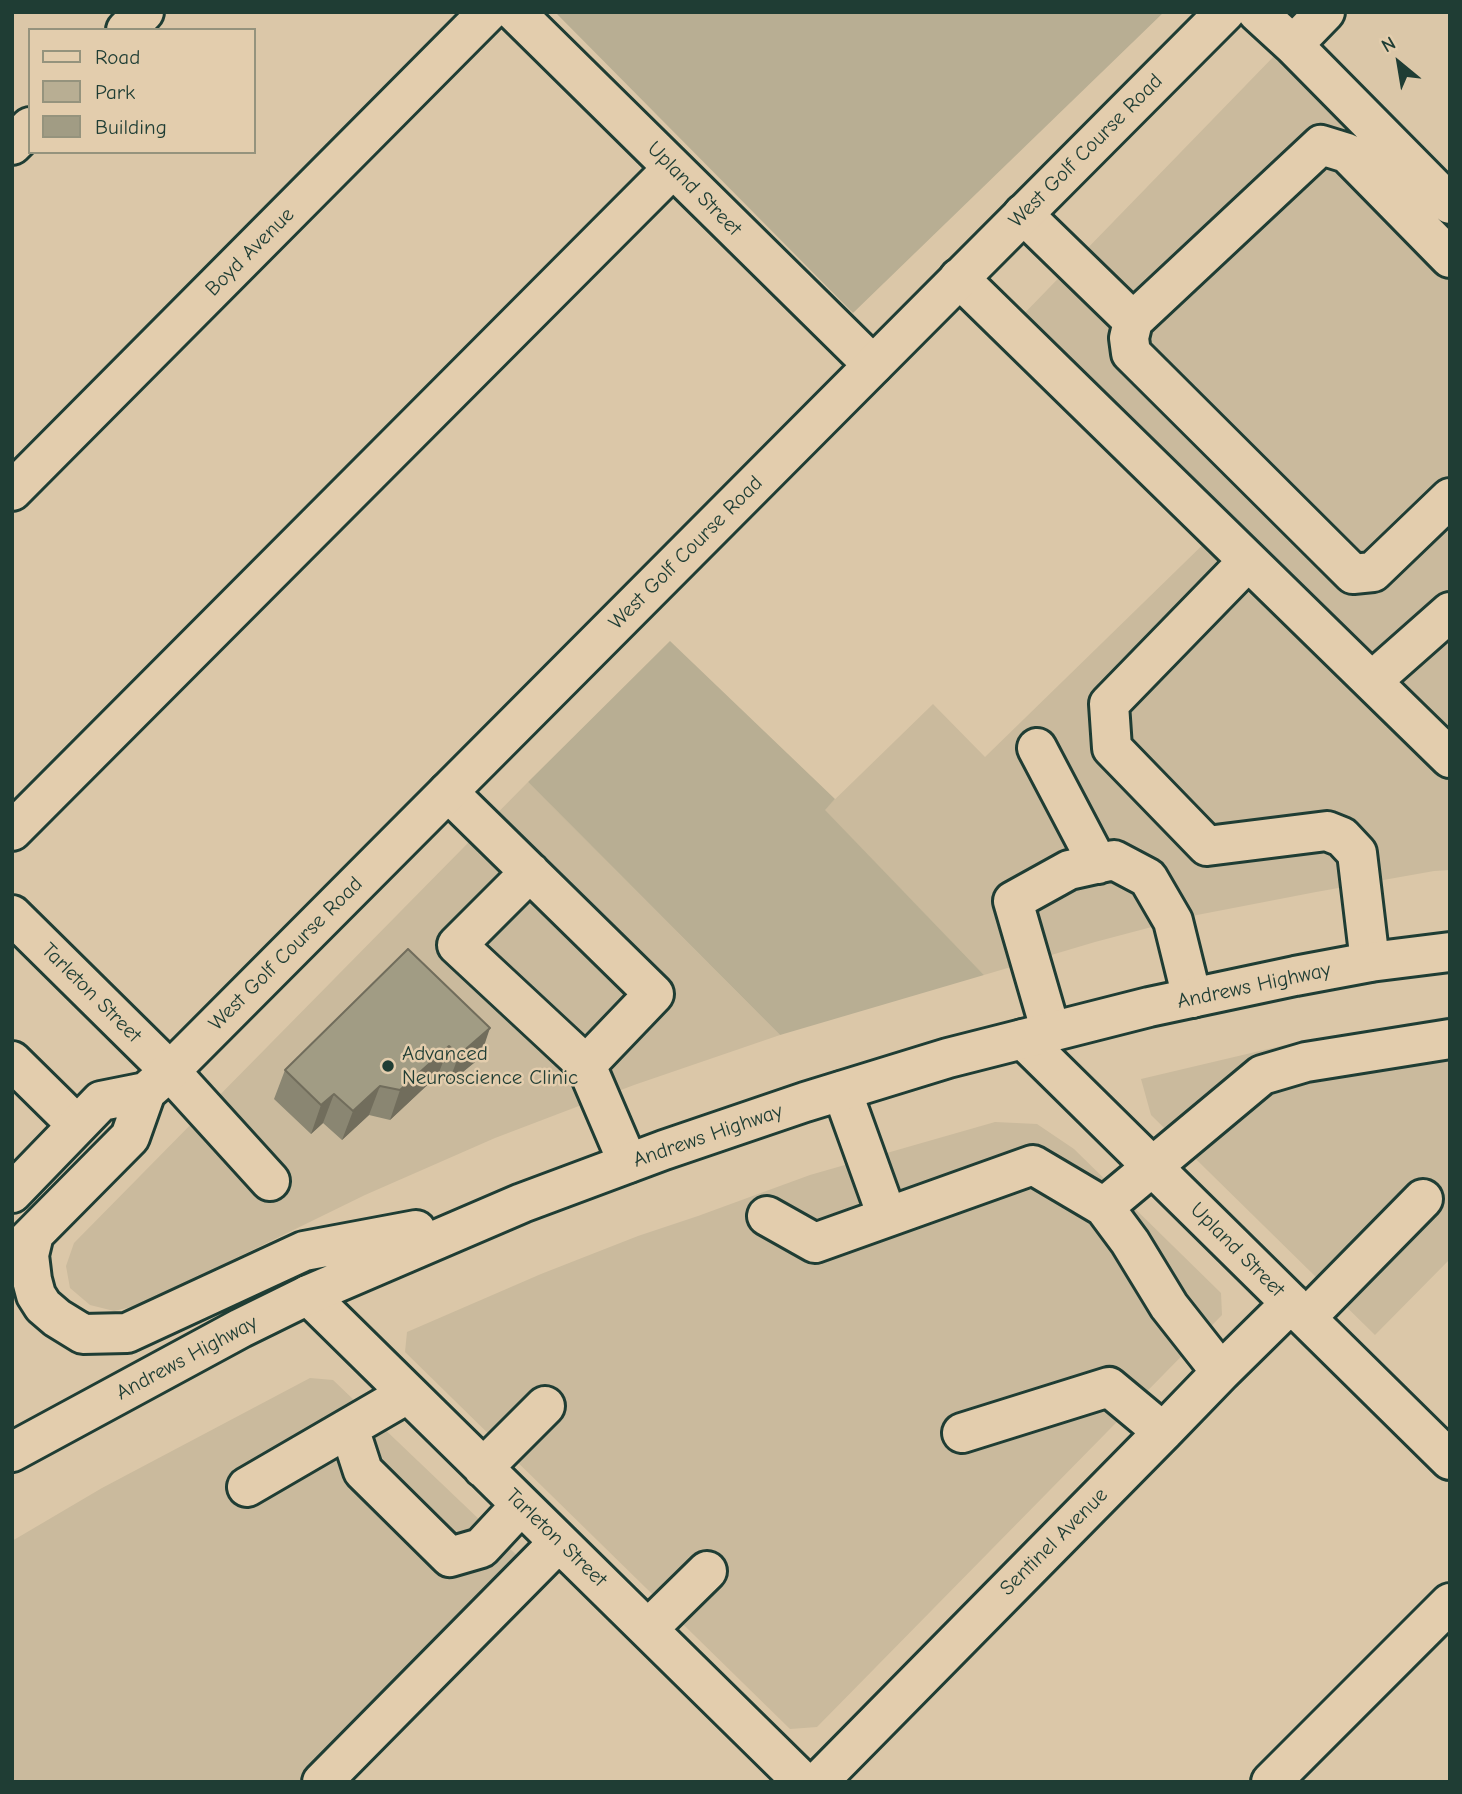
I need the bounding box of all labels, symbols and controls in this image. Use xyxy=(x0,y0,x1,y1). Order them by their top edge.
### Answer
legend xyxy=(28,28,256,154)
north arrow xyxy=(1364,28,1434,98)
text: N xyxy=(1378,32,1399,57)
text: Road xyxy=(95,45,140,69)
street label: West Golf Course Road xyxy=(1004,69,1168,233)
text: Park xyxy=(95,80,135,104)
text: Building xyxy=(95,115,167,139)
street label: Upland Street xyxy=(641,136,747,242)
street label: Boyd Avenue xyxy=(200,202,300,302)
street label: West Golf Course Road xyxy=(604,471,768,635)
street label: West Golf Course Road xyxy=(204,872,368,1036)
street label: Tarleton Street xyxy=(36,938,146,1048)
street label: Andrews Highway xyxy=(1175,957,1333,1015)
place label: Advanced Neuroscience Clinic xyxy=(402,1041,578,1091)
marker: Advanced Neuroscience Clinic xyxy=(380,1058,396,1074)
street label: Andrews Highway xyxy=(630,1099,786,1173)
street label: Upland Street xyxy=(1184,1197,1290,1303)
street label: Andrews Highway xyxy=(112,1310,262,1406)
street label: Tarleton Street xyxy=(500,1483,612,1593)
street label: Sentinel Avenue xyxy=(995,1483,1113,1601)

